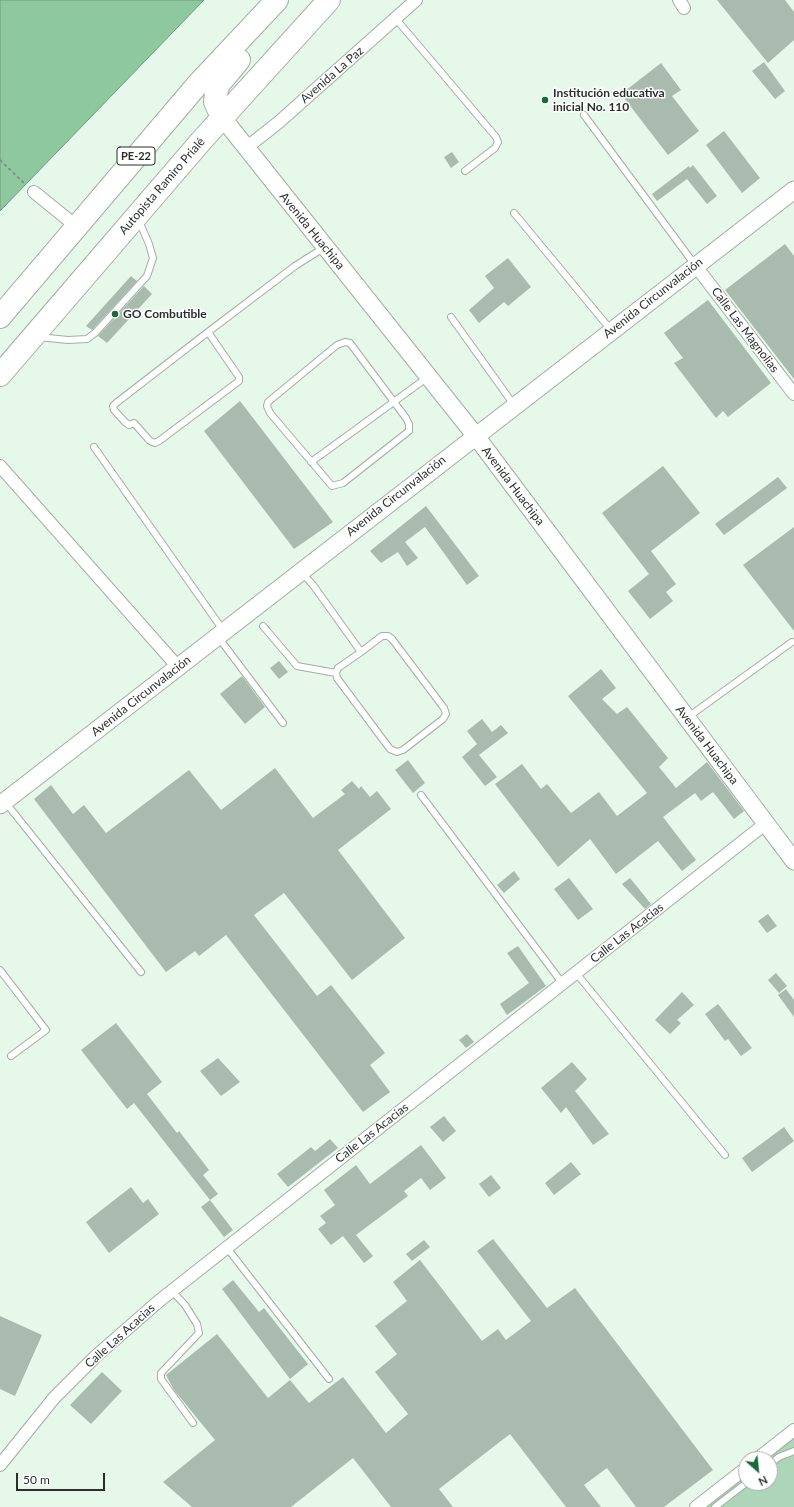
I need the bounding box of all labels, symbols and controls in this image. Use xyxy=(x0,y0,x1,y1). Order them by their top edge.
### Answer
street label: Avenida La Paz xyxy=(297,44,367,106)
place label: Institución educativa inicial No. 110 xyxy=(553,86,665,114)
marker: Institución educativa inicial No. 110 xyxy=(540,95,550,105)
street label: Autopista Ramiro Prialé xyxy=(116,135,208,237)
road number: PE-22 xyxy=(117,147,155,165)
street label: Avenida Huachipa xyxy=(276,190,348,272)
street label: Avenida Circunvalación xyxy=(600,255,706,341)
street label: Calle Las Magnolias xyxy=(708,285,782,375)
place label: GO Combutible xyxy=(123,307,207,321)
marker: GO Combutible xyxy=(110,309,120,319)
street label: Avenida Huachipa xyxy=(479,444,547,528)
street label: Avenida Circunvalación xyxy=(343,453,449,539)
street label: Avenida Circunvalación xyxy=(88,653,194,739)
street label: Avenida Huachipa xyxy=(673,703,741,787)
street label: Calle Las Acacias xyxy=(588,900,666,966)
street label: Calle Las Acacias xyxy=(333,1100,411,1166)
street label: Calle Las Acacias xyxy=(82,1301,158,1371)
north arrow xyxy=(738,1451,778,1491)
scale bar xyxy=(18,1465,107,1491)
text: 50 m xyxy=(23,1472,50,1487)
text: N xyxy=(756,1474,770,1489)

